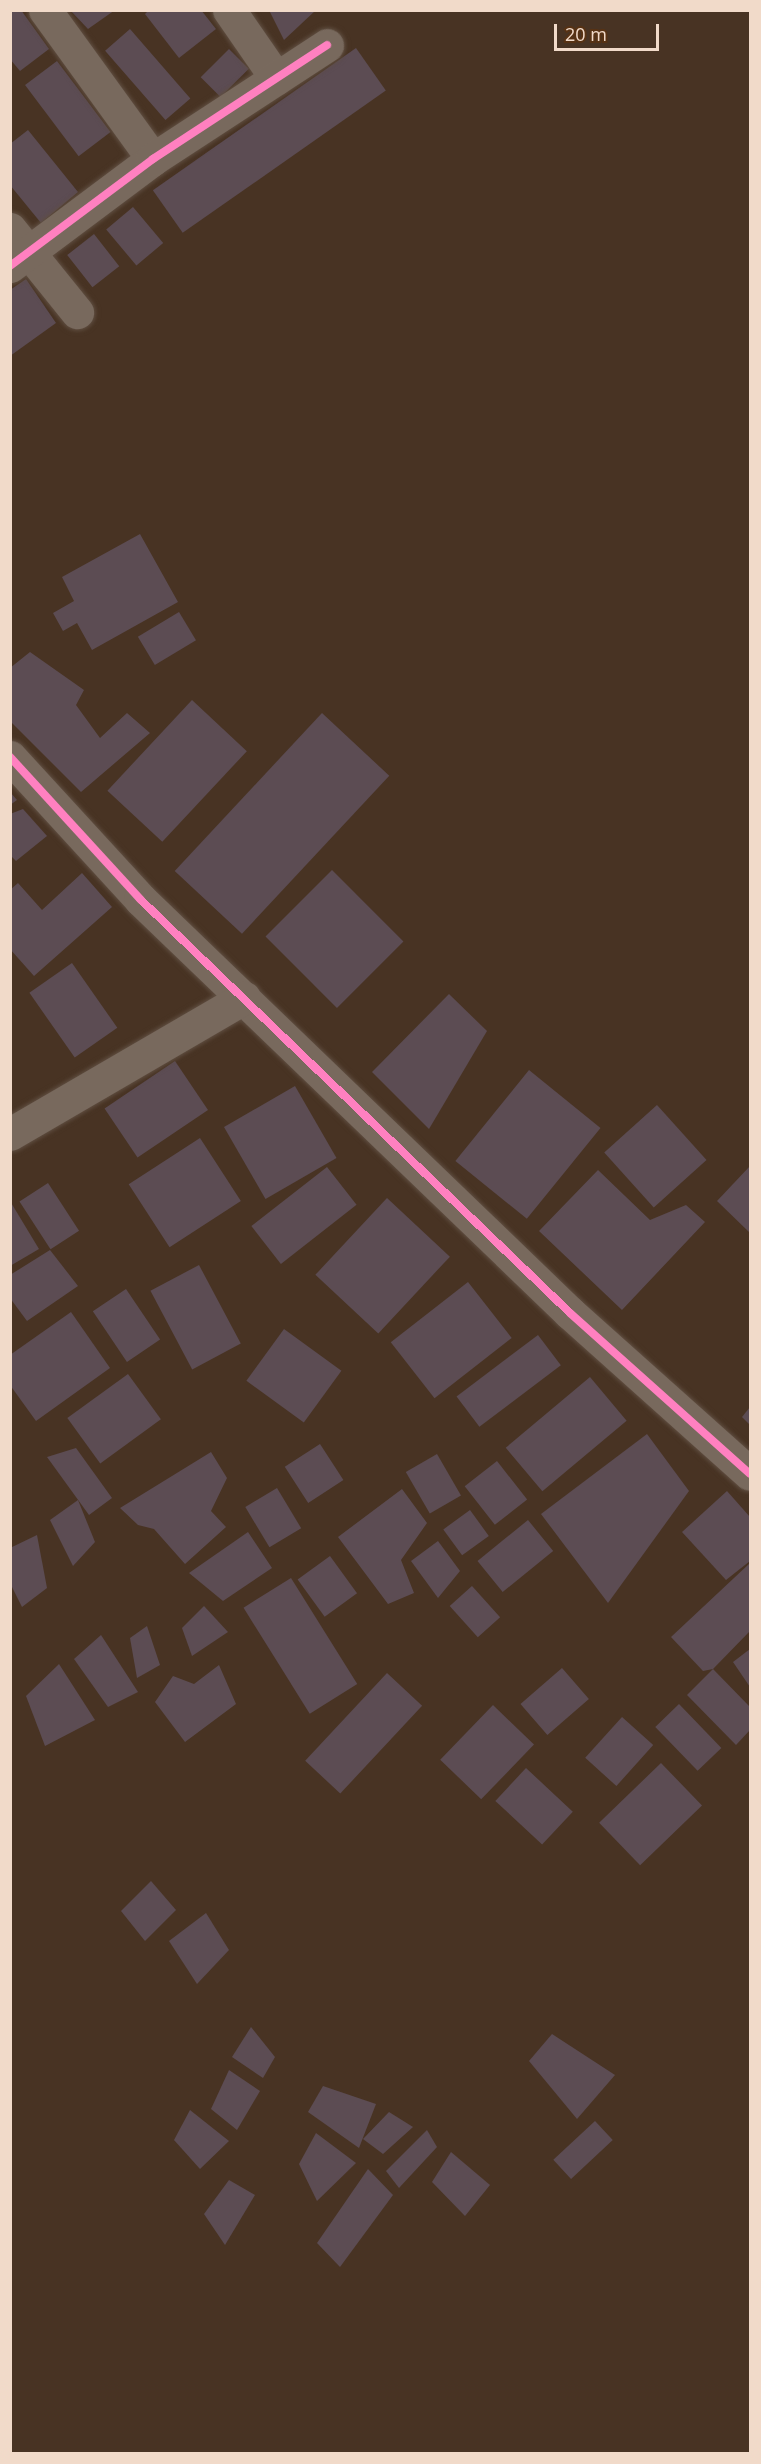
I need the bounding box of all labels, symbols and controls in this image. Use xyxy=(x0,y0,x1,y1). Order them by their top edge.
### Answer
scale bar xyxy=(557,12,662,50)
text: 20 m xyxy=(565,22,607,46)

